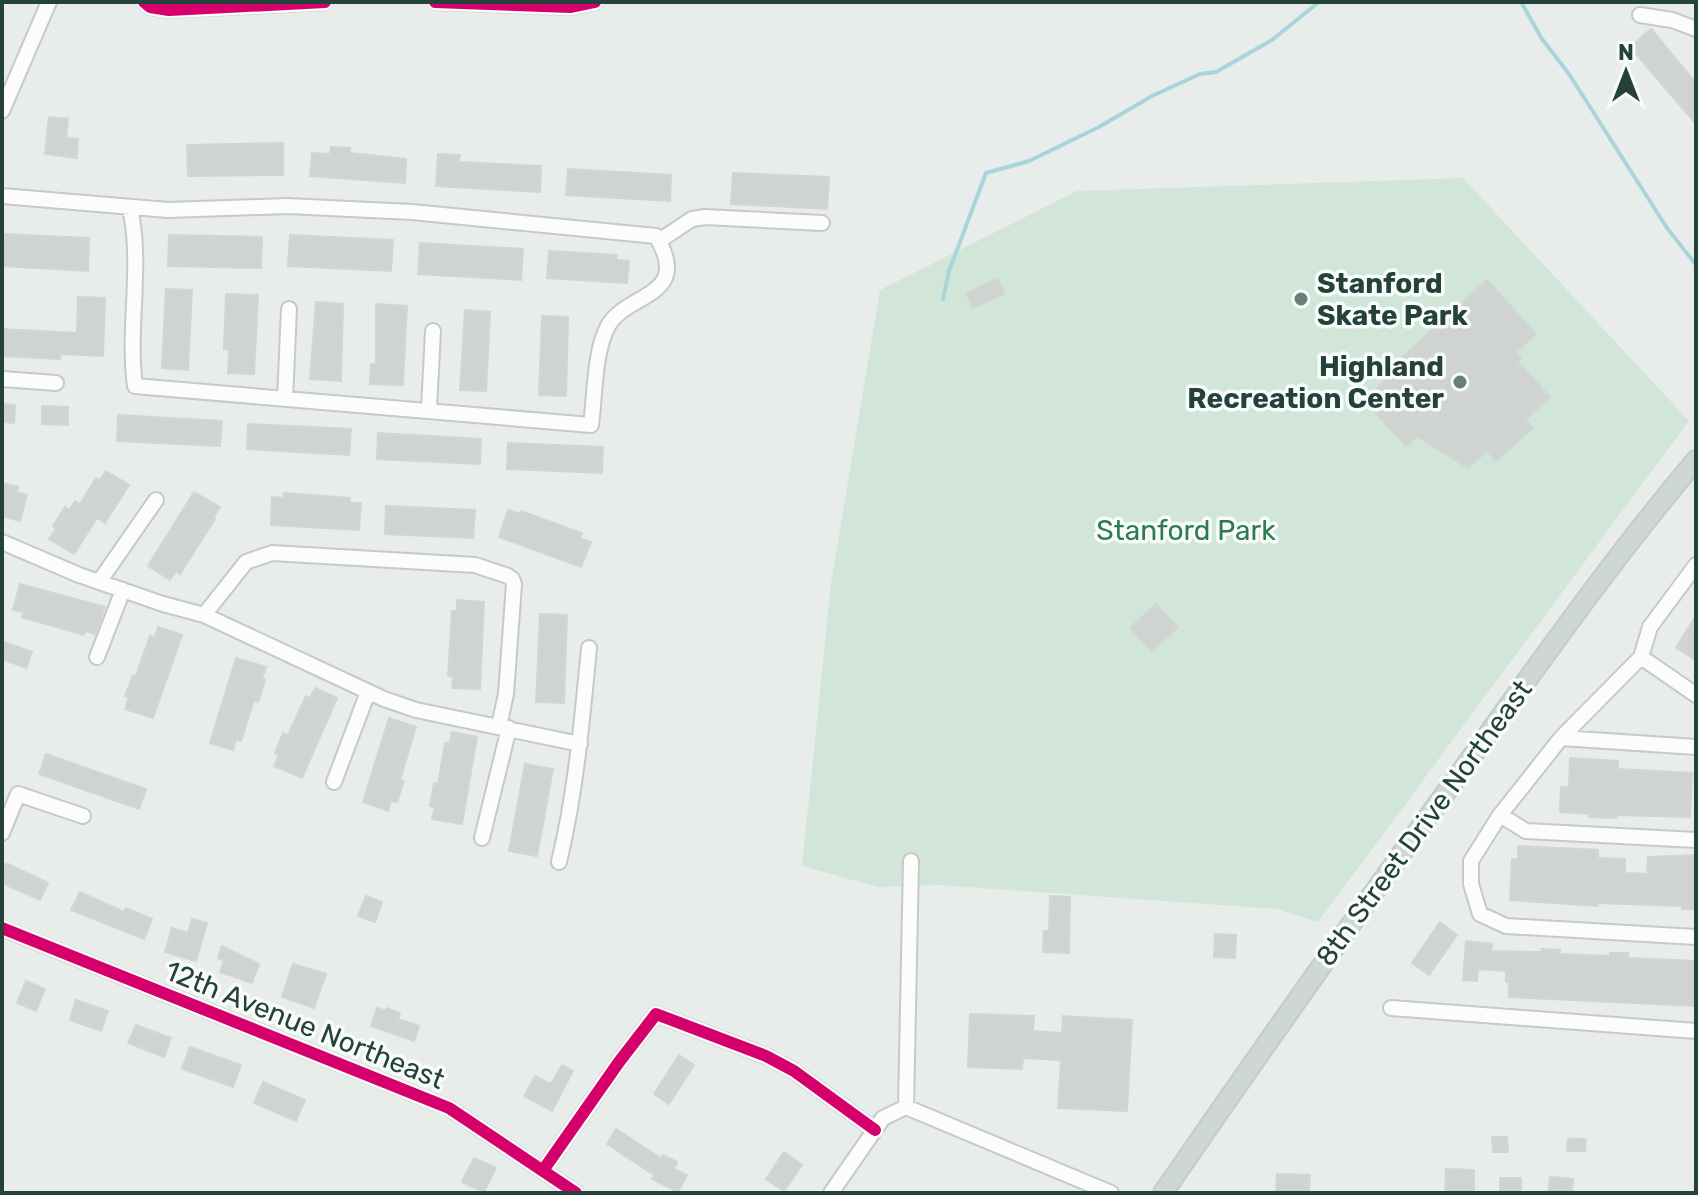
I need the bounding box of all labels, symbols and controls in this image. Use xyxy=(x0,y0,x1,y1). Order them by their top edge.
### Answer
north arrow xyxy=(1586,32,1666,112)
text: N xyxy=(1618,39,1634,66)
place label: Stanford Skate Park xyxy=(1317,267,1469,332)
marker: Stanford Skate Park xyxy=(1292,290,1310,308)
place label: Highland Recreation Center xyxy=(1187,350,1444,415)
marker: Highland Recreation Center xyxy=(1451,373,1469,391)
park label: Stanford Park xyxy=(1096,514,1276,547)
street label: 8th Street Drive Northeast xyxy=(1309,674,1539,972)
street label: 12th Avenue Northeast xyxy=(161,954,449,1096)

